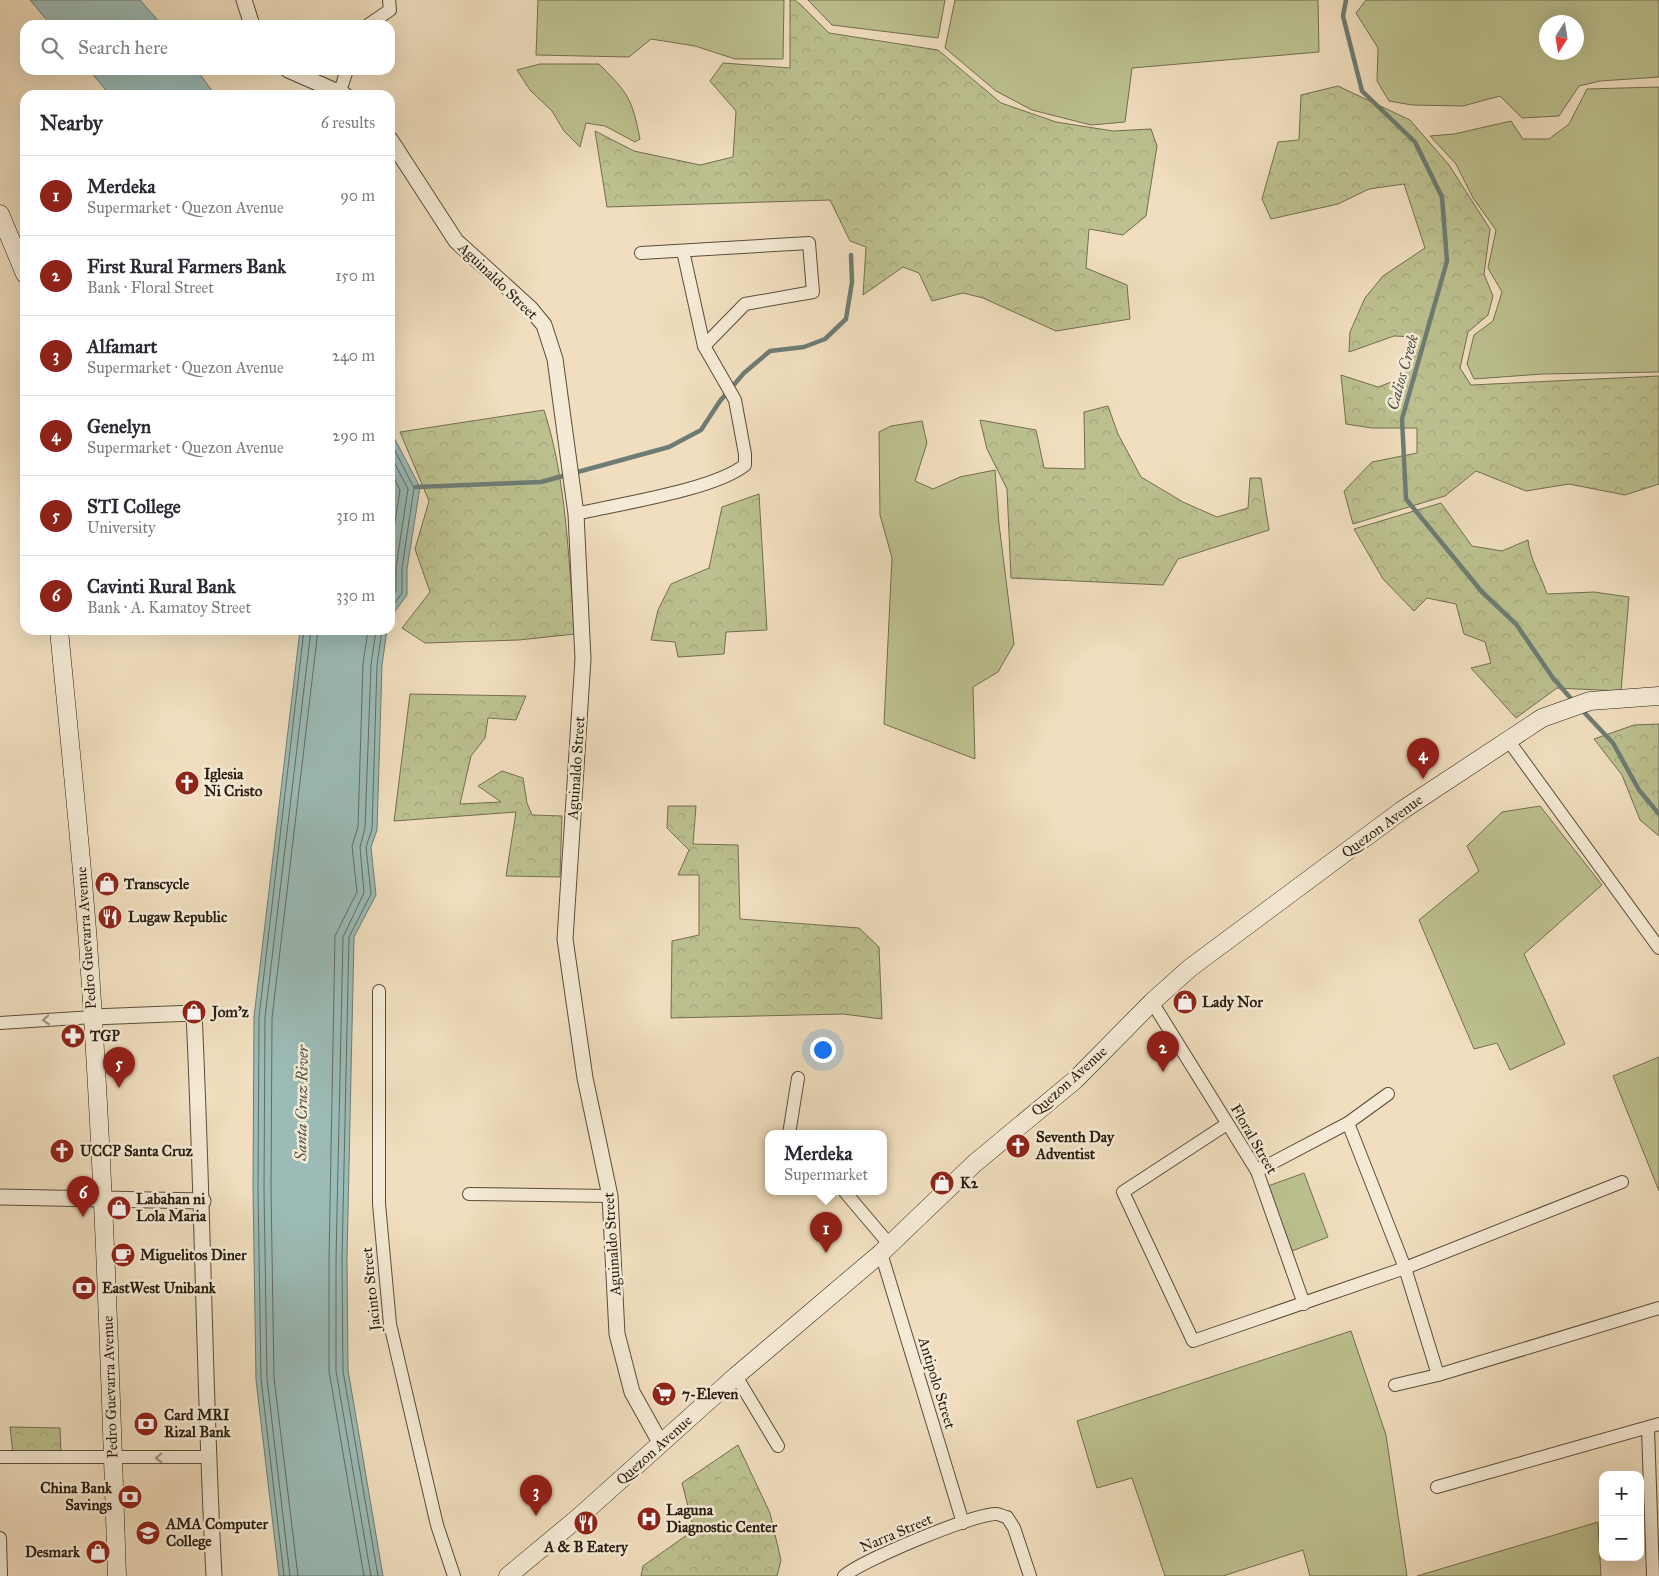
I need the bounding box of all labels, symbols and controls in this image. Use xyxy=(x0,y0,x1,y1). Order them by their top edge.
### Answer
north arrow xyxy=(1539,15,1584,60)
search box xyxy=(20,20,395,75)
icon: search xyxy=(38,34,66,62)
text: Search here xyxy=(78,36,168,59)
text: Nearby xyxy=(40,110,103,136)
text: 6 results xyxy=(321,113,375,132)
text: Merdeka xyxy=(87,175,156,198)
text: 1 xyxy=(53,186,59,205)
text: 90 m xyxy=(340,186,375,205)
text: Supermarket · Quezon Avenue xyxy=(87,198,284,217)
street label: Aguinaldo Street xyxy=(454,238,542,324)
text: First Rural Farmers Bank xyxy=(87,255,286,278)
text: 2 xyxy=(52,266,60,285)
text: 150 m xyxy=(335,266,375,285)
text: Bank · Floral Street xyxy=(87,278,214,297)
water label: Calios Creek xyxy=(1383,332,1422,412)
text: Alfamart xyxy=(87,335,157,358)
text: 3 xyxy=(53,346,59,365)
text: 240 m xyxy=(332,346,375,365)
text: Supermarket · Quezon Avenue xyxy=(87,358,284,377)
text: Genelyn xyxy=(87,415,151,438)
text: 4 xyxy=(52,426,60,445)
text: 290 m xyxy=(332,426,375,445)
text: Supermarket · Quezon Avenue xyxy=(87,438,284,457)
text: STI College xyxy=(87,495,181,518)
text: 5 xyxy=(52,506,60,525)
text: 310 m xyxy=(336,506,375,525)
text: University xyxy=(87,518,156,537)
text: Cavinti Rural Bank xyxy=(87,575,236,598)
text: 6 xyxy=(52,586,60,605)
text: 330 m xyxy=(336,586,375,605)
text: Bank · A. Kamatoy Street xyxy=(87,598,251,617)
street label: Aguinaldo Street xyxy=(563,715,589,821)
pin: 4 xyxy=(1407,738,1439,779)
place label: Iglesia Ni Cristo xyxy=(204,765,263,800)
church icon: Iglesia Ni Cristo xyxy=(174,770,200,796)
street label: Quezon Avenue xyxy=(1338,791,1426,861)
street label: Pedro Guevarra Avenue xyxy=(72,866,100,1010)
shop icon: Transcycle xyxy=(94,871,120,897)
place label: Transcycle xyxy=(123,875,190,894)
restaurant icon: Lugaw Republic xyxy=(97,904,123,930)
place label: Lugaw Republic xyxy=(128,908,228,927)
shop icon: Lady Nor xyxy=(1172,989,1198,1015)
place label: Lady Nor xyxy=(1202,993,1263,1012)
shop icon: Jom'z xyxy=(181,999,207,1025)
place label: Jom'z xyxy=(210,1003,249,1022)
one-way arrow xyxy=(42,1014,50,1025)
pharmacy icon: TGP xyxy=(60,1023,86,1049)
place label: TGP xyxy=(89,1027,120,1045)
pin: 2 xyxy=(1147,1031,1179,1072)
your location xyxy=(810,1037,836,1063)
street label: Quezon Avenue xyxy=(1027,1042,1111,1120)
water label: Santa Cruz River xyxy=(291,1044,312,1162)
pin: 5 xyxy=(103,1047,135,1088)
street label: Floral Street xyxy=(1227,1101,1282,1178)
place label: Seventh Day Adventist xyxy=(1035,1128,1115,1163)
popup xyxy=(765,1130,887,1195)
church icon: Seventh Day Adventist xyxy=(1005,1133,1031,1159)
church icon: UCCP Santa Cruz xyxy=(49,1138,75,1164)
place label: UCCP Santa Cruz xyxy=(80,1142,193,1160)
text: Merdeka xyxy=(784,1142,853,1165)
text: Supermarket xyxy=(784,1165,868,1184)
shop icon: K2 xyxy=(929,1170,955,1196)
place label: K2 xyxy=(960,1174,979,1192)
pin: 6 xyxy=(67,1176,99,1217)
place label: Labahan ni Lola Maria xyxy=(136,1190,207,1225)
street label: Aguinaldo Street xyxy=(599,1191,625,1297)
shop icon: Labahan ni Lola Maria xyxy=(106,1195,132,1221)
pin: 1 xyxy=(810,1212,842,1253)
cafe icon: Miguelitos Diner xyxy=(110,1242,136,1268)
street label: Jacinto Street xyxy=(358,1245,386,1334)
place label: Miguelitos Diner xyxy=(140,1246,247,1265)
bank icon: EastWest Unibank xyxy=(71,1275,97,1301)
place label: EastWest Unibank xyxy=(102,1279,217,1297)
street label: Pedro Guevarra Avenue xyxy=(99,1315,121,1459)
street label: Antipolo Street xyxy=(914,1334,960,1432)
supermarket icon: 7-Eleven xyxy=(651,1381,677,1407)
place label: 7-Eleven xyxy=(682,1385,739,1403)
place label: Card MRI Rizal Bank xyxy=(164,1406,232,1441)
bank icon: Card MRI Rizal Bank xyxy=(133,1411,159,1437)
street label: Quezon Avenue xyxy=(612,1411,696,1489)
one-way arrow xyxy=(155,1453,163,1463)
map controls xyxy=(1599,1471,1644,1561)
button: + xyxy=(1599,1471,1644,1516)
pin: 3 xyxy=(520,1475,552,1516)
place label: China Bank Savings xyxy=(40,1479,113,1515)
bank icon: China Bank Savings xyxy=(117,1484,143,1510)
place label: Laguna Diagnostic Center xyxy=(666,1501,778,1537)
hospital icon: Laguna Diagnostic Center xyxy=(636,1506,662,1532)
street label: Narra Street xyxy=(857,1509,935,1556)
restaurant icon: A & B Eatery xyxy=(573,1510,599,1536)
place label: AMA Computer College xyxy=(165,1515,268,1551)
button: − xyxy=(1599,1516,1644,1561)
school or university icon: AMA Computer College xyxy=(135,1520,161,1546)
place label: A & B Eatery xyxy=(543,1538,629,1557)
shop icon: Desmark xyxy=(85,1539,111,1565)
place label: Desmark xyxy=(25,1543,81,1561)

